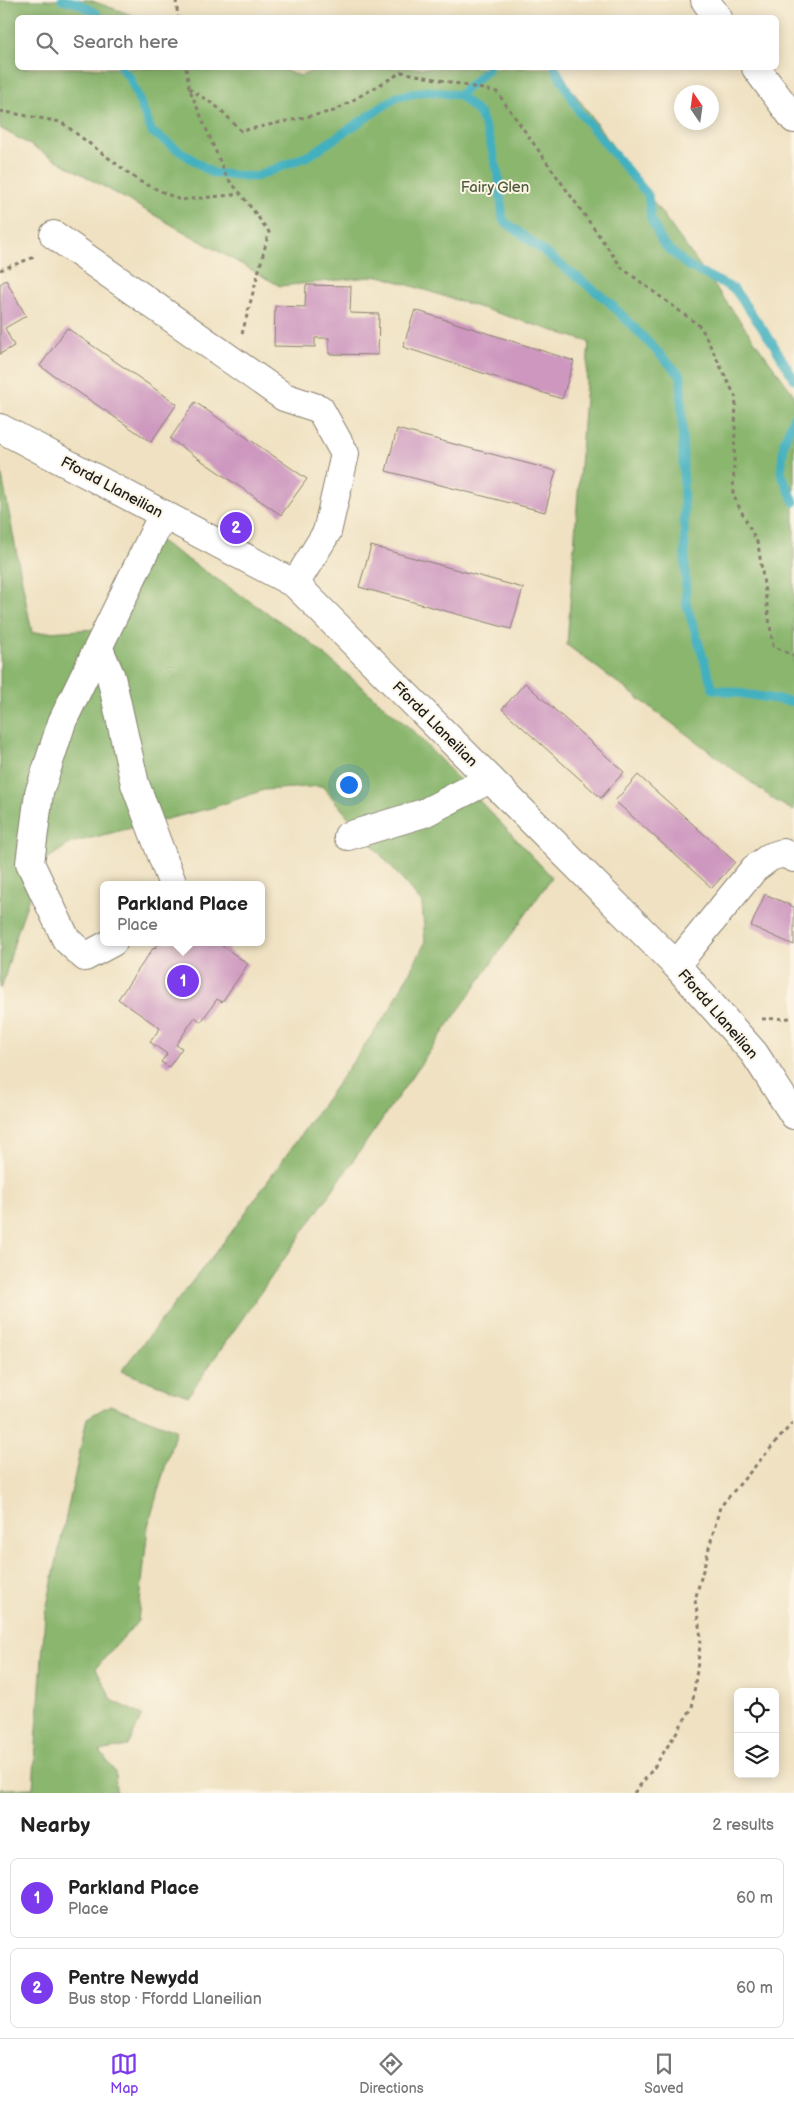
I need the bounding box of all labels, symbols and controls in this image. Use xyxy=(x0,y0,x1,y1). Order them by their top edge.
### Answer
search box xyxy=(15,15,779,70)
icon: search xyxy=(33,29,61,57)
text: Search here xyxy=(73,31,178,54)
north arrow xyxy=(674,85,719,130)
park label: Fairy Glen xyxy=(461,178,529,197)
street label: Ffordd Llaneilian xyxy=(57,453,166,522)
pin: 2 xyxy=(220,509,252,547)
street label: Ffordd Llaneilian xyxy=(388,678,481,771)
your location xyxy=(336,772,362,798)
popup xyxy=(100,881,265,946)
text: Parkland Place xyxy=(117,893,248,916)
text: Place xyxy=(117,916,158,935)
pin: 1 xyxy=(167,962,199,1000)
street label: Ffordd Llaneilian xyxy=(673,965,762,1063)
map controls xyxy=(734,1688,779,1778)
button: locate xyxy=(734,1688,779,1733)
button: layers xyxy=(734,1733,779,1778)
text: Nearby xyxy=(20,1813,90,1838)
text: 2 results xyxy=(712,1816,774,1835)
text: Parkland Place xyxy=(68,1877,199,1900)
text: 1 xyxy=(34,1889,40,1908)
text: 60 m xyxy=(736,1889,773,1908)
text: Place xyxy=(68,1900,109,1919)
text: Pentre Newydd xyxy=(68,1967,199,1990)
text: 2 xyxy=(32,1979,42,1998)
text: 60 m xyxy=(736,1979,773,1998)
text: Bus stop · Ffordd Llaneilian xyxy=(68,1990,262,2009)
tab: Map xyxy=(110,2050,139,2097)
tab: Directions xyxy=(359,2050,424,2097)
tab: Saved xyxy=(644,2050,684,2097)

